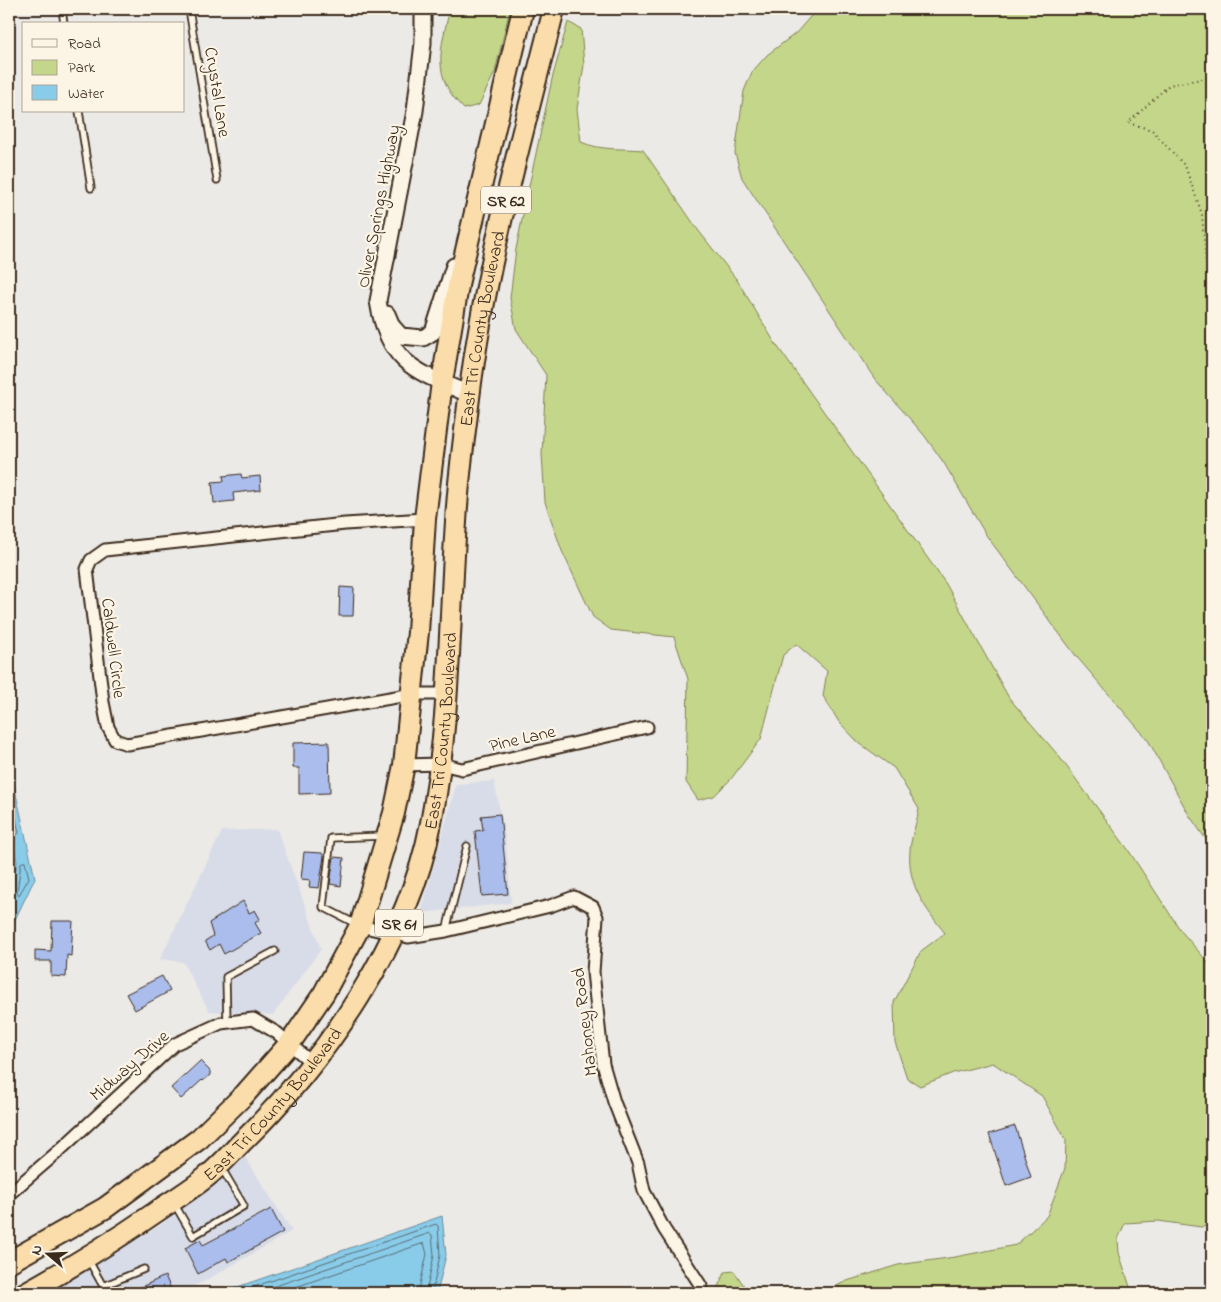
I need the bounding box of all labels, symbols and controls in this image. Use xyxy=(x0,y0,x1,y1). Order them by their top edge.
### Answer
legend xyxy=(22,22,185,112)
text: Road xyxy=(68,33,101,55)
street label: Crystal Lane xyxy=(196,45,236,140)
text: Park xyxy=(68,57,96,79)
text: Water xyxy=(68,83,104,105)
street label: Oliver Springs Highway xyxy=(351,123,410,290)
road number: SR 62 xyxy=(481,186,531,214)
street label: East Tri County Boulevard xyxy=(455,229,513,428)
street label: Caldwell Circle xyxy=(93,597,131,701)
street label: East Tri County Boulevard xyxy=(419,632,465,832)
street label: Pine Lane xyxy=(487,719,559,760)
road number: SR 61 xyxy=(375,910,423,936)
street label: Mahoney Road xyxy=(566,966,606,1078)
street label: East Tri County Boulevard xyxy=(199,1023,350,1189)
street label: Midway Drive xyxy=(85,1024,176,1108)
north arrow xyxy=(22,1230,72,1280)
text: N xyxy=(26,1242,49,1258)

